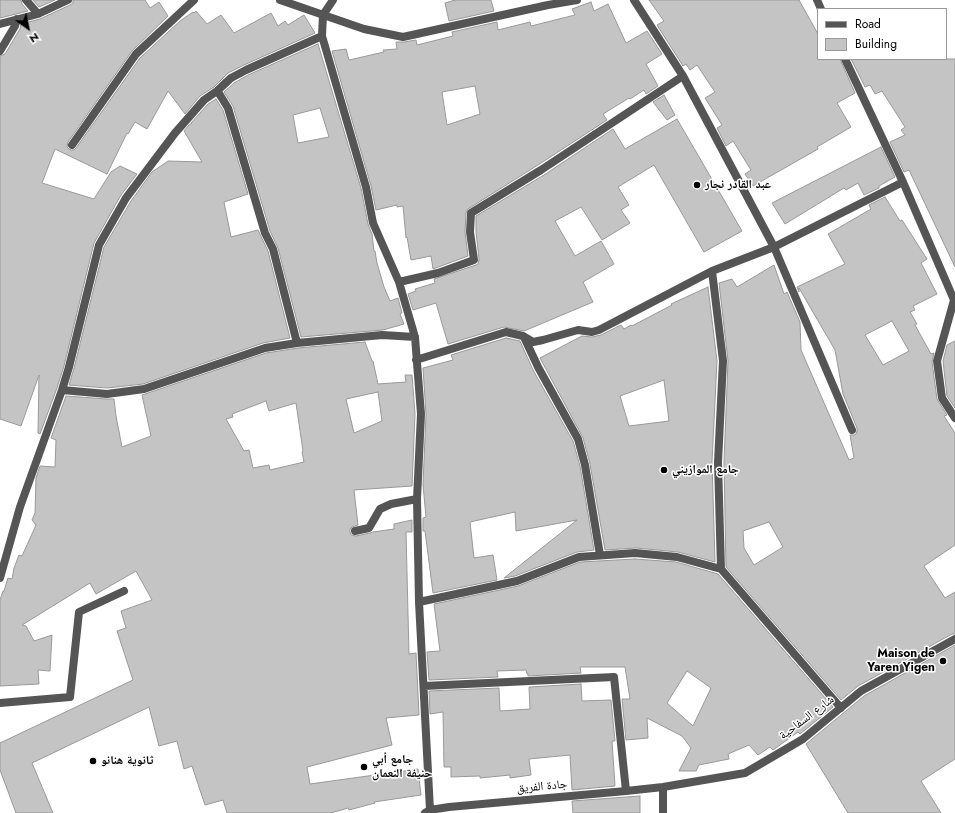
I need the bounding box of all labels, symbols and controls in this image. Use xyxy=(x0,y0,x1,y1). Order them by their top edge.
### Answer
north arrow xyxy=(8,8,48,48)
legend xyxy=(817,8,947,60)
text: Road xyxy=(855,15,881,33)
text: N xyxy=(27,29,43,47)
text: Building xyxy=(855,35,897,53)
place label: عبد القادر نجار xyxy=(705,178,771,192)
marker: عبد القادر نجار xyxy=(692,180,702,190)
place label: جامع الموازيني xyxy=(672,463,739,477)
marker: جامع الموازيني xyxy=(659,465,669,475)
place label: Maison de Yaren Yigen xyxy=(867,647,935,675)
marker: Maison de Yaren Yigen xyxy=(938,656,948,666)
street label: شارع السفاحية xyxy=(777,693,837,743)
place label: جامع أبي حنيفة النعمان xyxy=(372,753,432,781)
place label: ثانوية هنانو xyxy=(101,754,153,768)
marker: ثانوية هنانو xyxy=(88,756,98,766)
marker: جامع أبي حنيفة النعمان xyxy=(359,762,369,772)
street label: جادة الفريق xyxy=(516,778,568,796)

